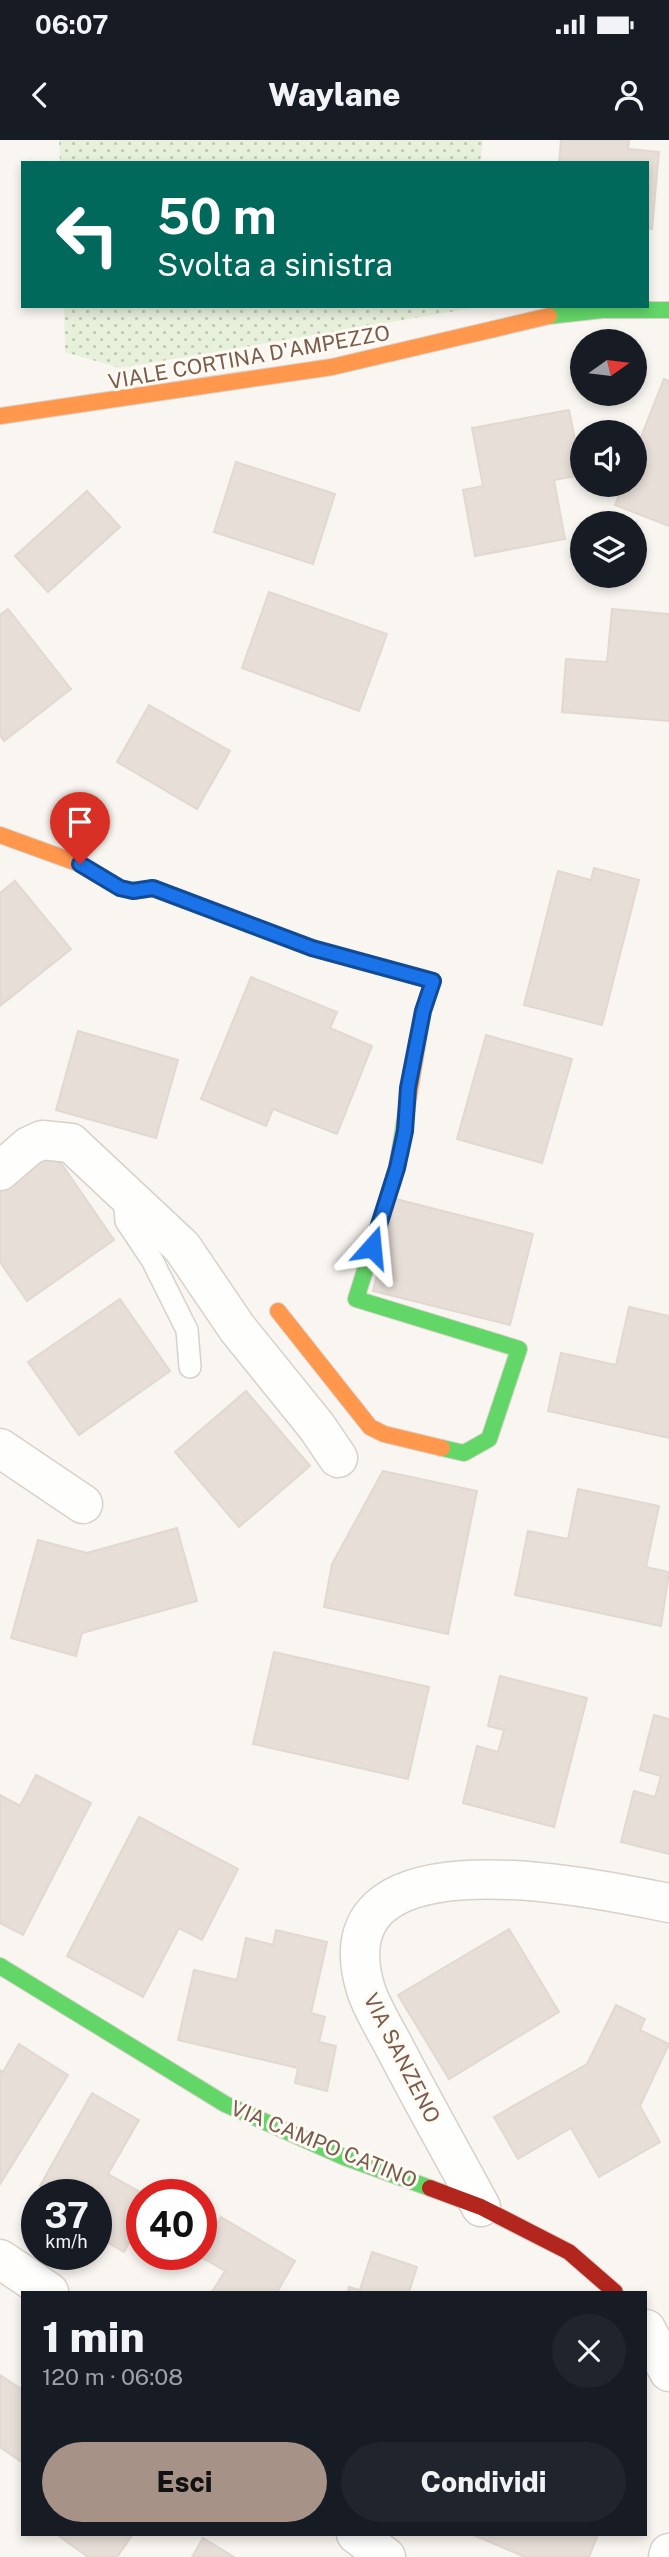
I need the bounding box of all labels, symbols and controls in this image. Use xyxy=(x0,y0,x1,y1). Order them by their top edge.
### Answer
text: 06:07 xyxy=(35,9,108,40)
icon: back xyxy=(21,76,59,114)
text: Waylane xyxy=(268,76,401,113)
icon: person xyxy=(610,76,648,114)
text: 50 m xyxy=(157,187,277,245)
icon: left xyxy=(42,189,133,280)
text: Svolta a sinistra xyxy=(157,246,393,283)
street label: VIALE CORTINA D'AMPEZZO xyxy=(106,320,392,394)
north arrow xyxy=(570,329,648,406)
map controls xyxy=(570,329,647,588)
button: sound xyxy=(570,420,647,497)
button: layers xyxy=(570,511,647,588)
pin xyxy=(50,792,110,864)
icon: arrive xyxy=(61,803,99,841)
position arrow xyxy=(335,1210,409,1284)
street label: VIA SANZENO xyxy=(359,1989,445,2127)
street label: VIA CAMPO CATINO xyxy=(227,2095,421,2193)
speed limit sign: 40 xyxy=(126,2179,217,2270)
text: 37 xyxy=(44,2195,89,2236)
text: km/h xyxy=(45,2231,88,2252)
text: 1 min xyxy=(42,2312,145,2361)
button: close xyxy=(552,2314,626,2388)
text: 120 m · 06:08 xyxy=(42,2363,183,2390)
button: Esci xyxy=(42,2442,327,2522)
button: Condividi xyxy=(341,2442,626,2522)

